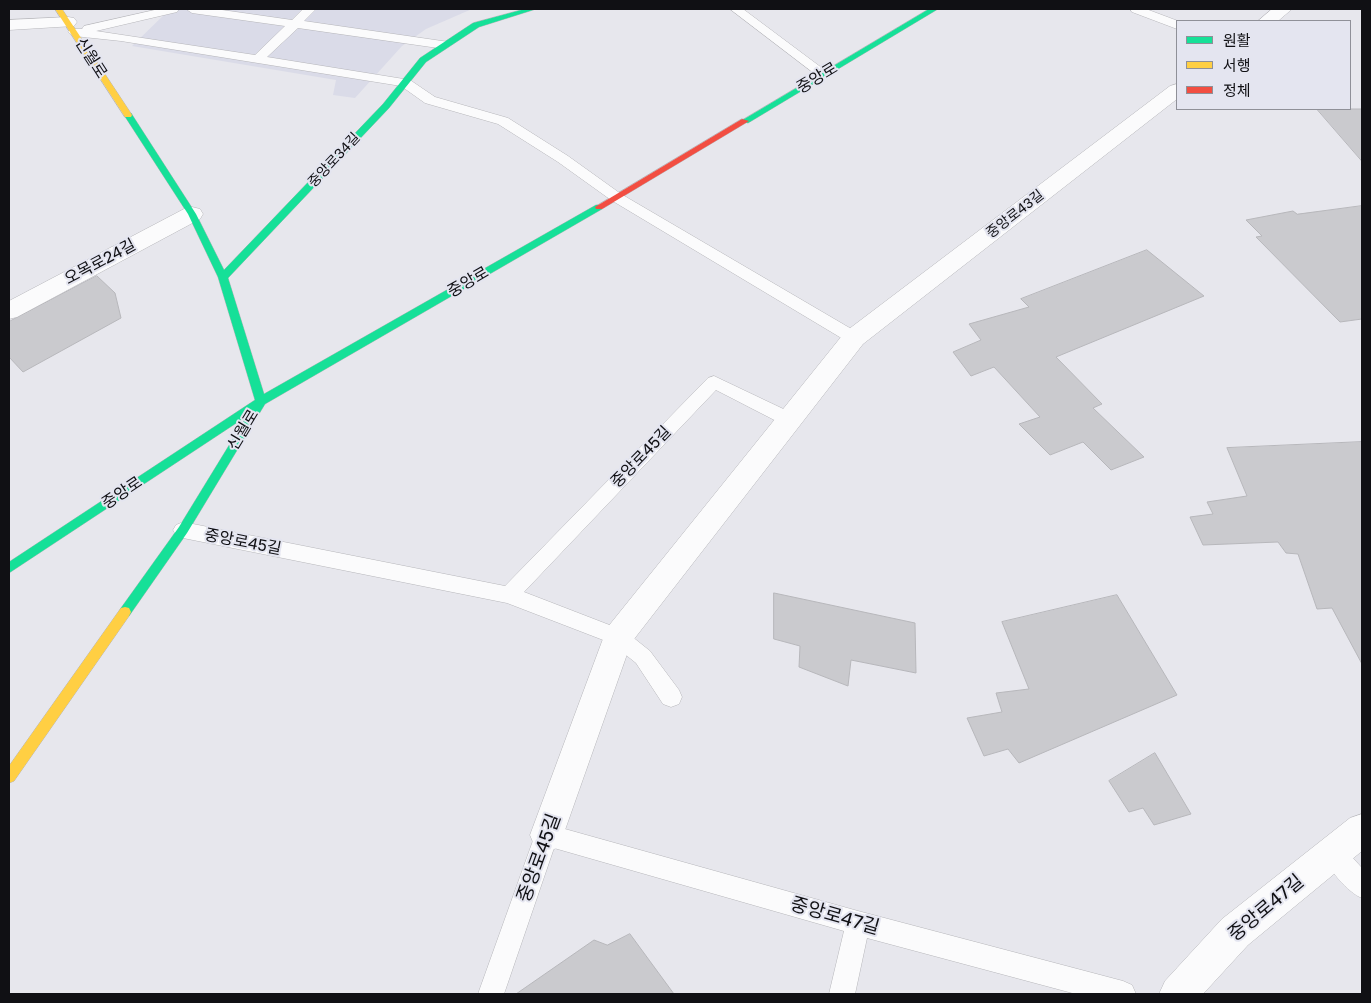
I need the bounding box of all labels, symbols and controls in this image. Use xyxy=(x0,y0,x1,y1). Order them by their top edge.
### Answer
legend xyxy=(1176,20,1351,110)
text: 원활 xyxy=(1223,31,1251,49)
street label: 신월로 xyxy=(71,34,111,82)
text: 서행 xyxy=(1223,56,1251,74)
street label: 중앙로 xyxy=(793,58,841,98)
text: 정체 xyxy=(1223,81,1251,99)
street label: 중앙로34길 xyxy=(305,129,363,191)
street label: 중앙로43길 xyxy=(983,186,1047,242)
street label: 오목로24길 xyxy=(61,235,139,289)
street label: 중앙로 xyxy=(444,263,492,301)
street label: 신월로 xyxy=(223,406,263,454)
street label: 중앙로45길 xyxy=(607,422,675,492)
street label: 중앙로 xyxy=(98,473,146,513)
street label: 중앙로45길 xyxy=(203,525,283,559)
street label: 중앙로45길 xyxy=(512,811,566,905)
street label: 중앙로47길 xyxy=(1224,870,1308,946)
street label: 중앙로47길 xyxy=(788,892,882,940)

